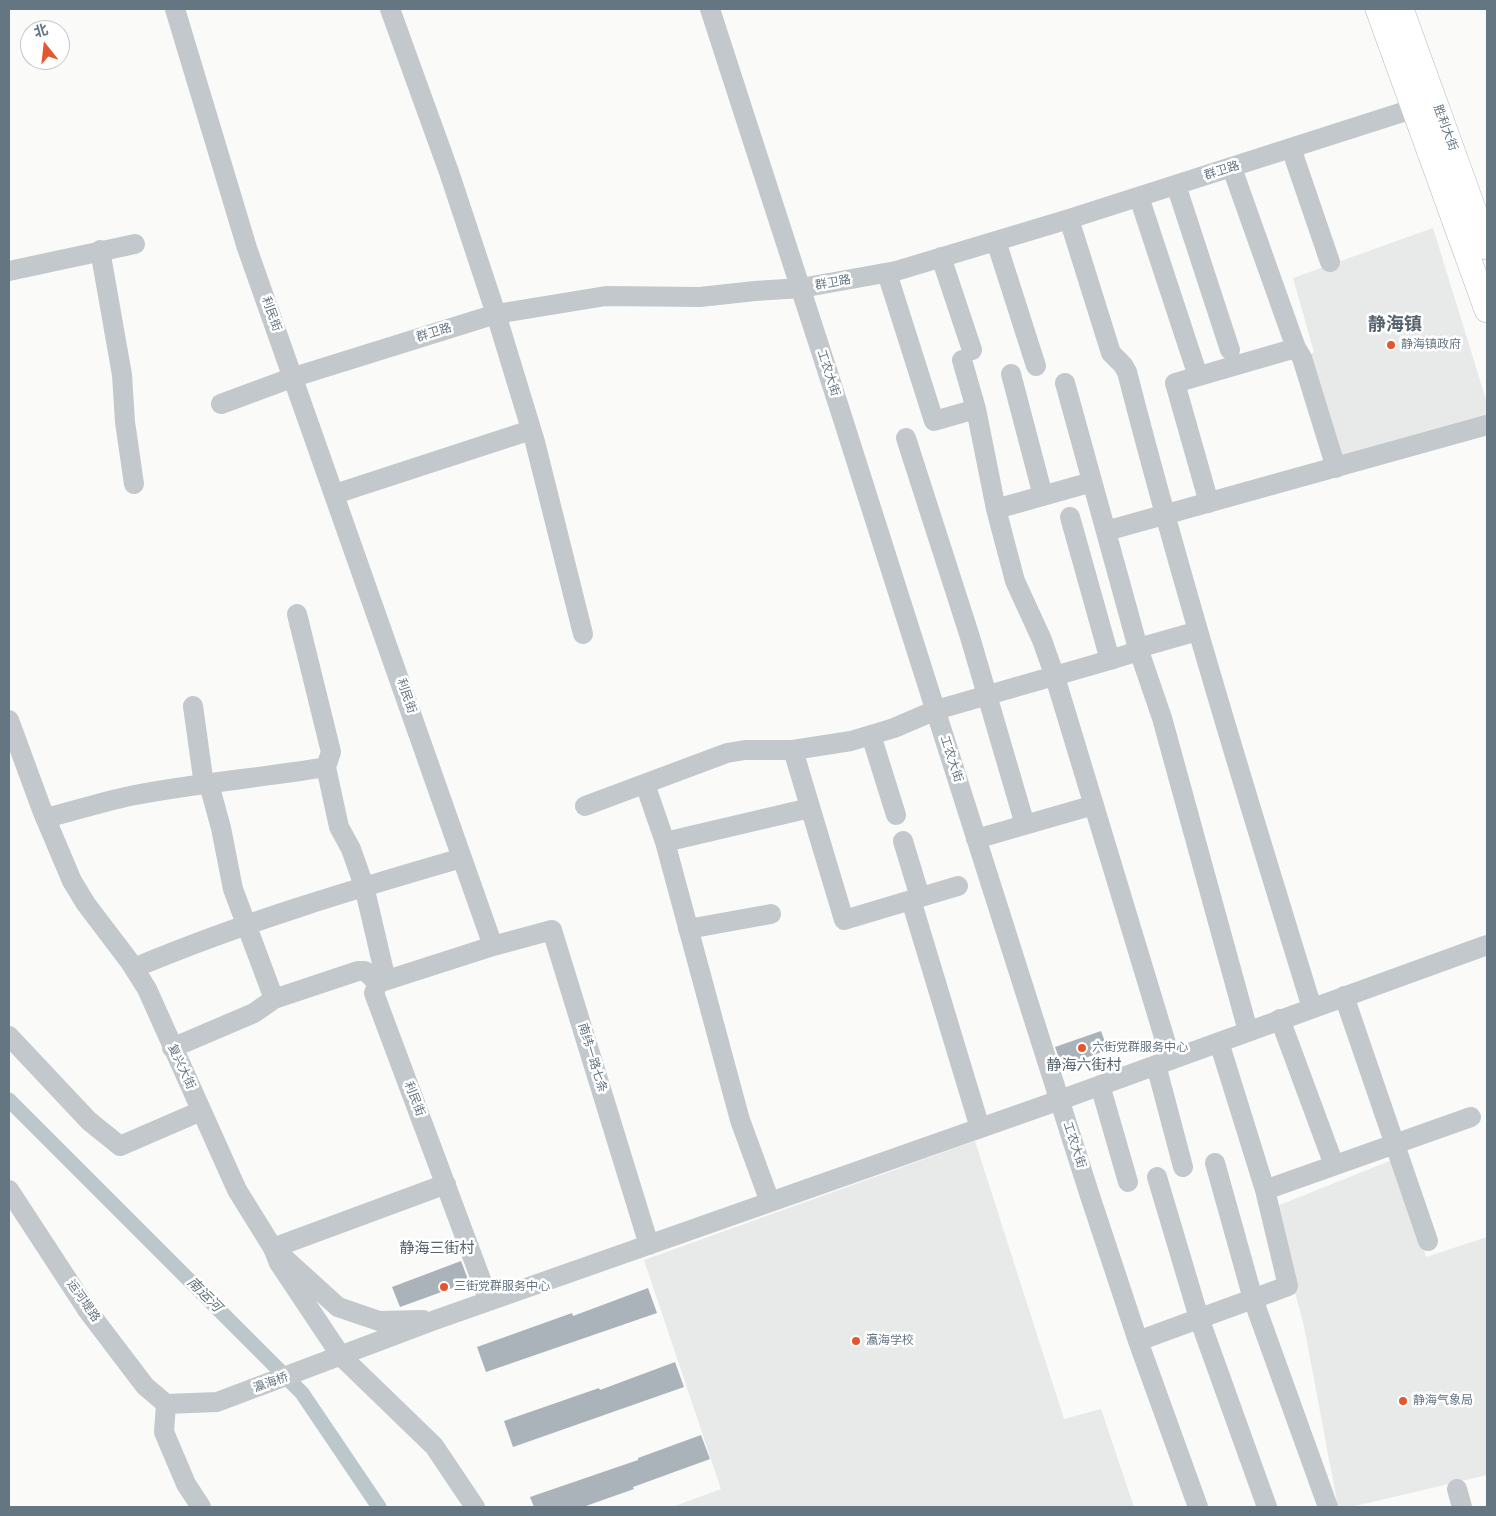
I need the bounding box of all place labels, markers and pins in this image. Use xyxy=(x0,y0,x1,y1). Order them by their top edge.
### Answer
place label: 静海镇政府 xyxy=(1401,338,1461,352)
marker: 静海镇政府 xyxy=(1385,339,1397,351)
place label: 六街党群服务中心 xyxy=(1092,1041,1188,1055)
marker: 六街党群服务中心 xyxy=(1076,1042,1088,1054)
place label: 三街党群服务中心 xyxy=(454,1280,550,1294)
marker: 三街党群服务中心 xyxy=(438,1281,450,1293)
place label: 瀛海学校 xyxy=(866,1334,914,1348)
marker: 瀛海学校 xyxy=(850,1335,862,1347)
place label: 静海气象局 xyxy=(1413,1394,1473,1408)
marker: 静海气象局 xyxy=(1397,1395,1409,1407)

